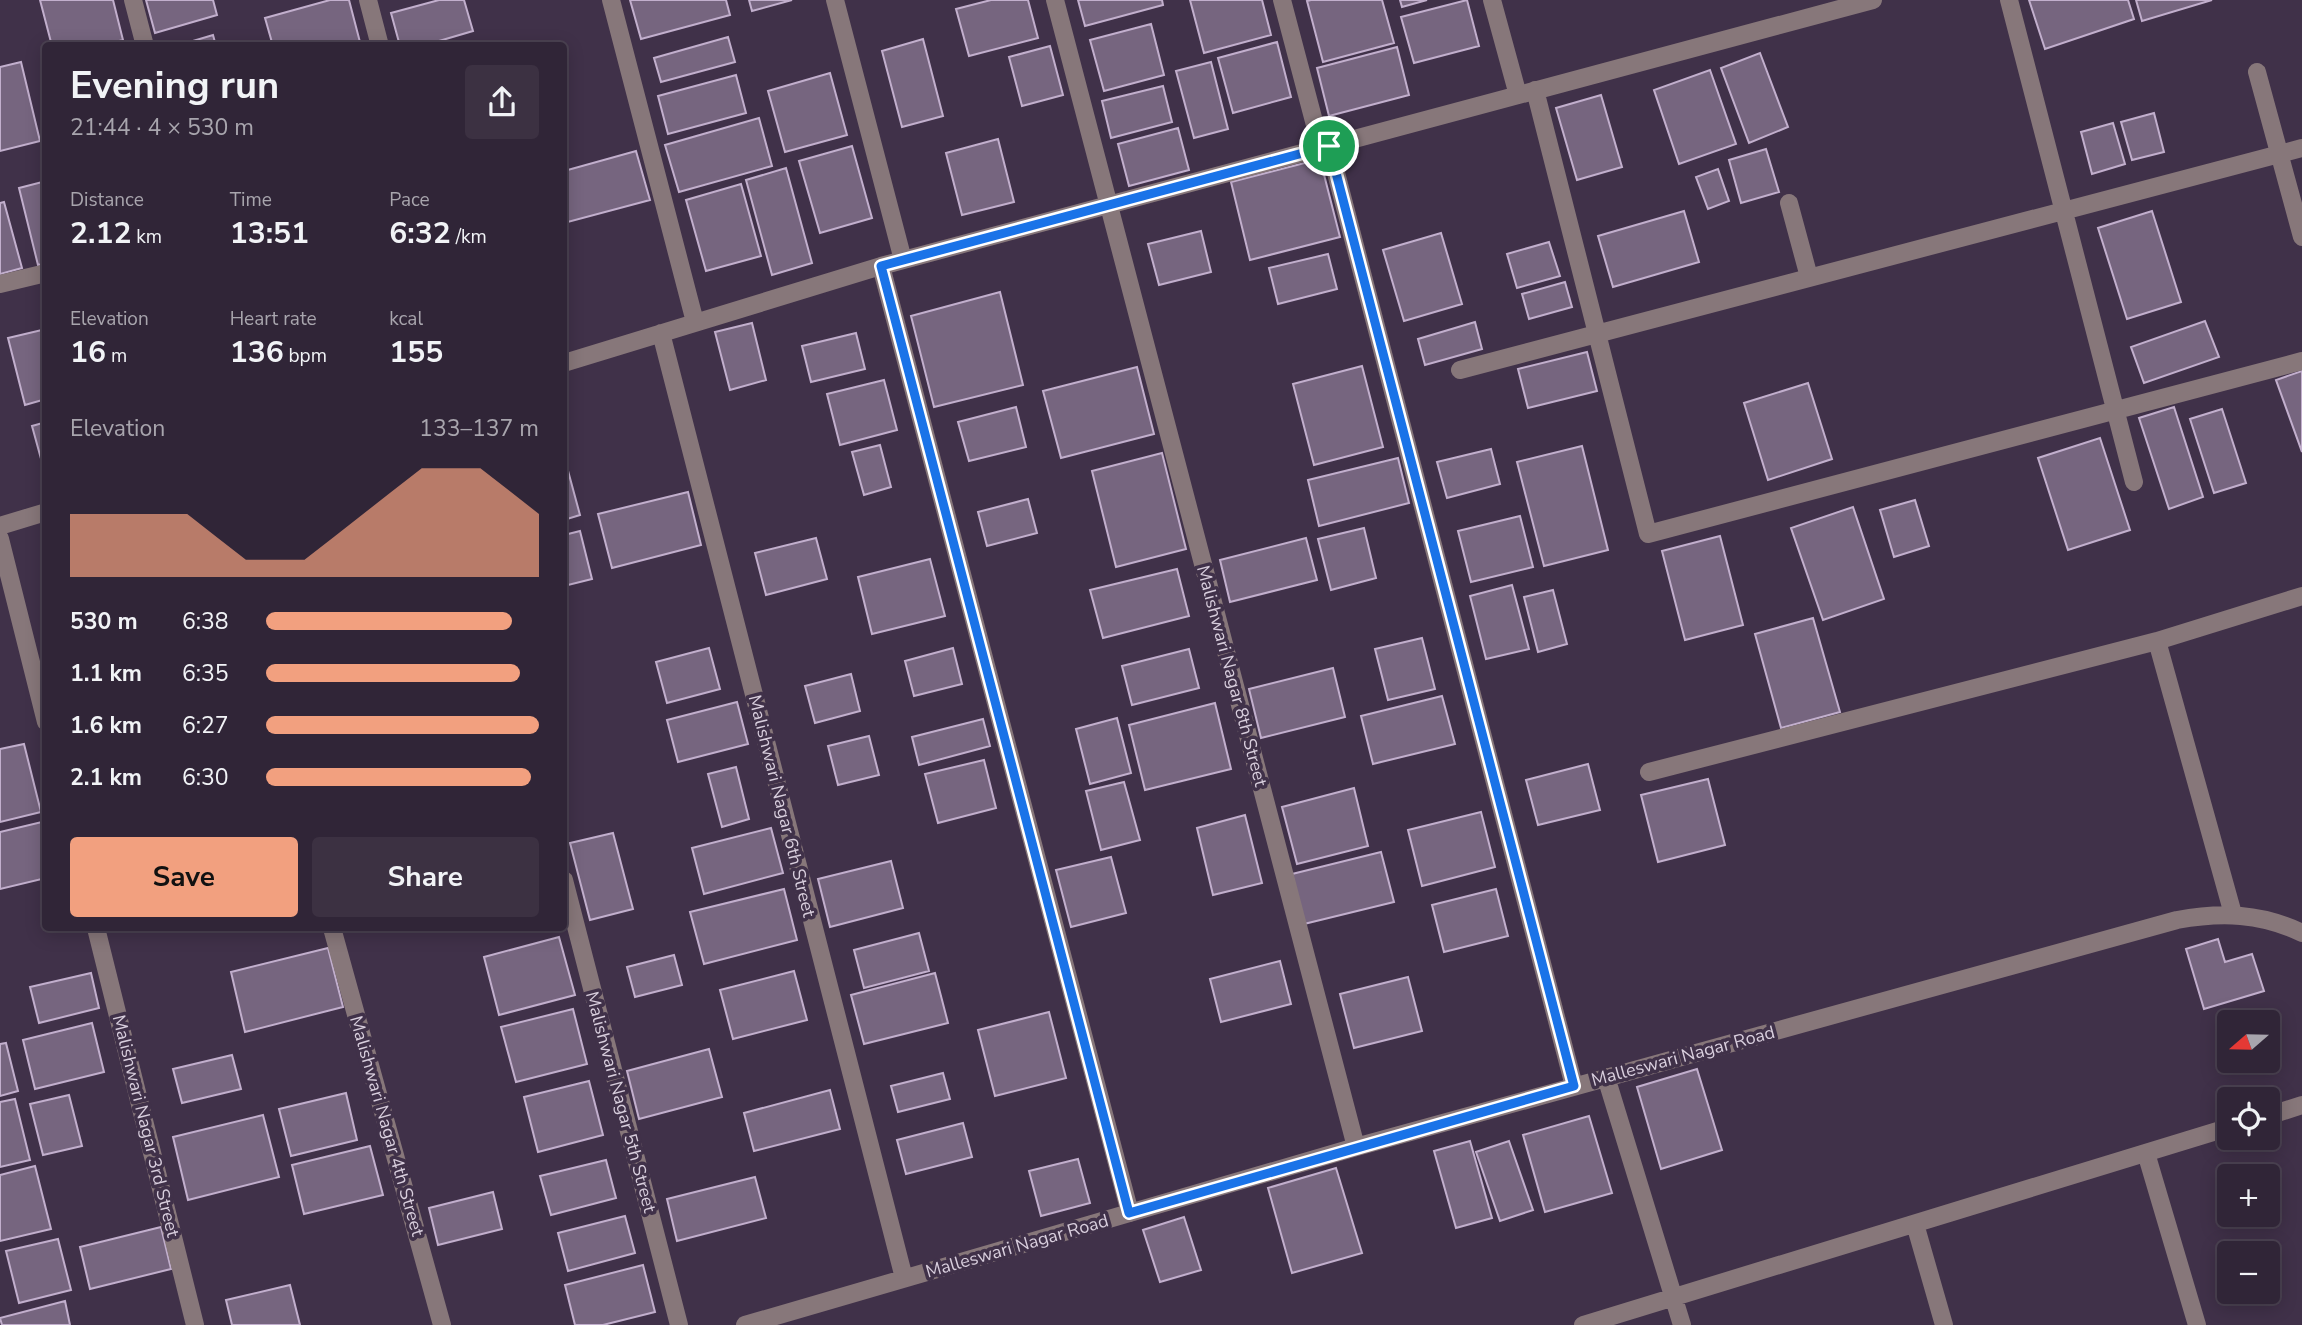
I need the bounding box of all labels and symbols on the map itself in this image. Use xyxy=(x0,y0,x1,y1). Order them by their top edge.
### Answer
pin xyxy=(1299,116,1359,176)
street label: Malishwari Nagar 8th Street xyxy=(1191,563,1273,790)
street label: Malishwari Nagar 6th Street xyxy=(743,692,821,920)
street label: Malishwari Nagar 5th Street xyxy=(580,989,662,1216)
north arrow xyxy=(2217,1010,2280,1073)
street label: Malishwari Nagar 3rd Street xyxy=(107,1012,185,1240)
street label: Malishwari Nagar 4th Street xyxy=(344,1013,430,1240)
street label: Malleswari Nagar Road xyxy=(1589,1020,1777,1092)
street label: Malleswari Nagar Road xyxy=(923,1208,1111,1284)

